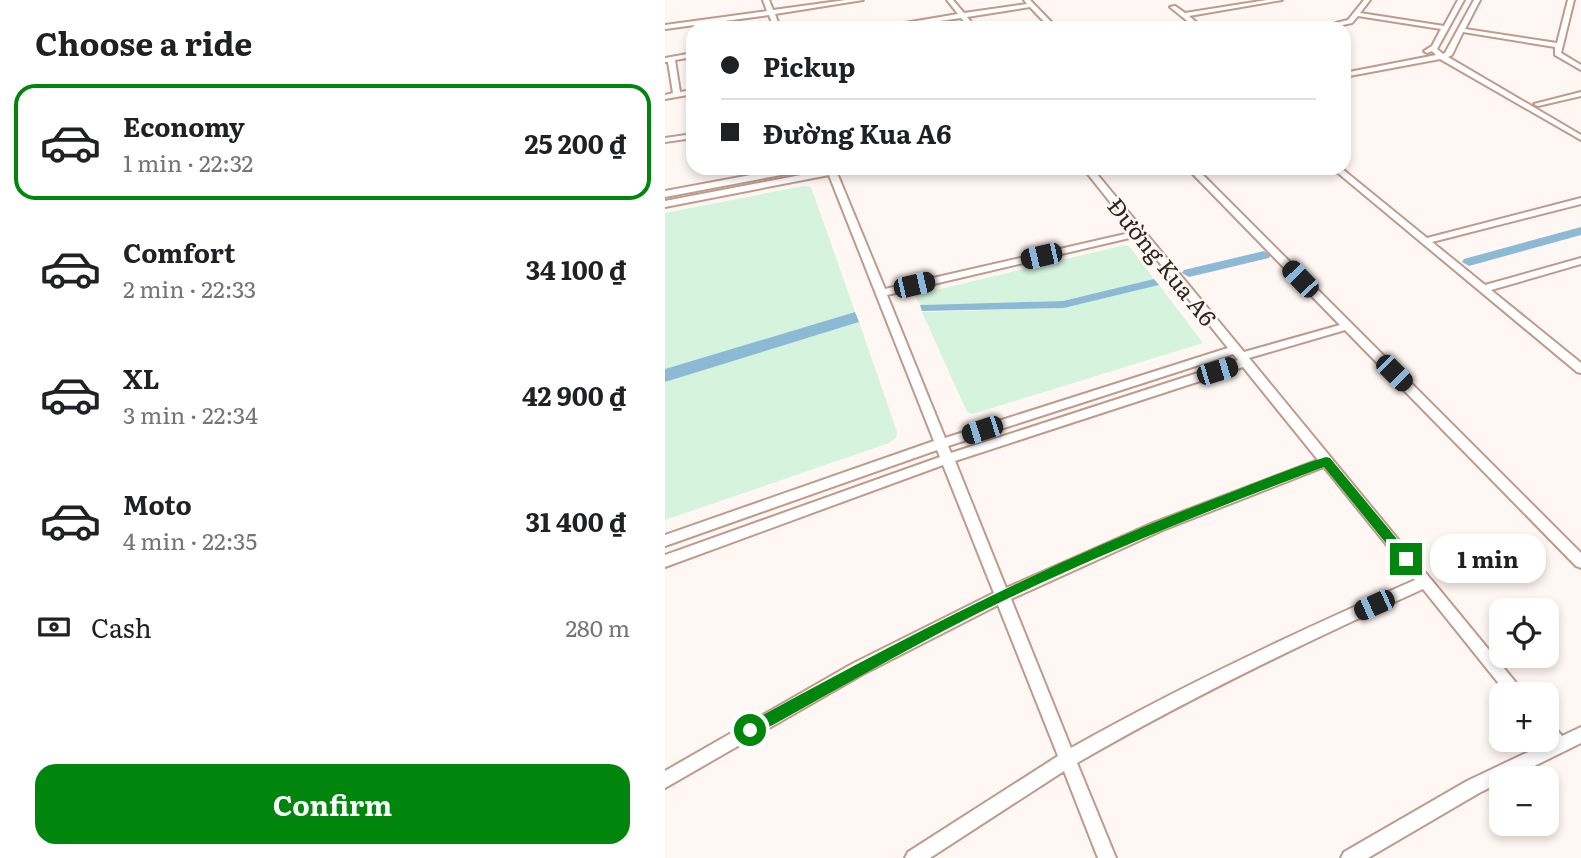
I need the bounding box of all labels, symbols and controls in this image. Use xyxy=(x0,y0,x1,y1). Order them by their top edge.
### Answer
text: Choose a ride xyxy=(35,18,252,66)
text: Pickup xyxy=(763,46,855,85)
text: Economy xyxy=(123,106,245,145)
icon: car xyxy=(39,111,102,174)
text: Đường Kua A6 xyxy=(763,113,951,152)
text: 25 200 ₫ xyxy=(525,123,626,162)
text: 1 min · 22:32 xyxy=(123,145,253,179)
street label: Đường Kua A6 xyxy=(1101,190,1225,332)
text: Comfort xyxy=(123,232,235,271)
icon: car xyxy=(39,237,102,300)
car xyxy=(1019,241,1064,271)
text: 34 100 ₫ xyxy=(526,249,626,288)
car xyxy=(1278,257,1323,301)
car xyxy=(892,270,937,300)
text: 2 min · 22:33 xyxy=(123,271,256,305)
car xyxy=(1372,351,1417,395)
car xyxy=(1194,355,1241,387)
text: XL xyxy=(123,358,160,397)
icon: car xyxy=(39,363,102,426)
text: 42 900 ₫ xyxy=(522,375,626,414)
text: 3 min · 22:34 xyxy=(123,397,258,431)
car xyxy=(959,414,1006,446)
text: Moto xyxy=(123,484,192,523)
icon: car xyxy=(39,489,102,552)
text: 31 400 ₫ xyxy=(526,501,626,540)
text: 4 min · 22:35 xyxy=(123,523,257,557)
callout: 1 min xyxy=(1431,534,1546,584)
text: 1 min xyxy=(1457,541,1519,575)
route end xyxy=(1390,543,1422,575)
car xyxy=(1351,587,1398,623)
map controls xyxy=(1489,598,1559,836)
button: locate xyxy=(1489,598,1559,668)
text: Cash xyxy=(91,607,152,646)
icon: cash xyxy=(35,608,73,646)
text: 280 m xyxy=(565,610,630,644)
button: + xyxy=(1489,682,1559,752)
route start xyxy=(734,714,766,746)
button: Confirm xyxy=(35,764,630,844)
button: − xyxy=(1489,766,1559,836)

